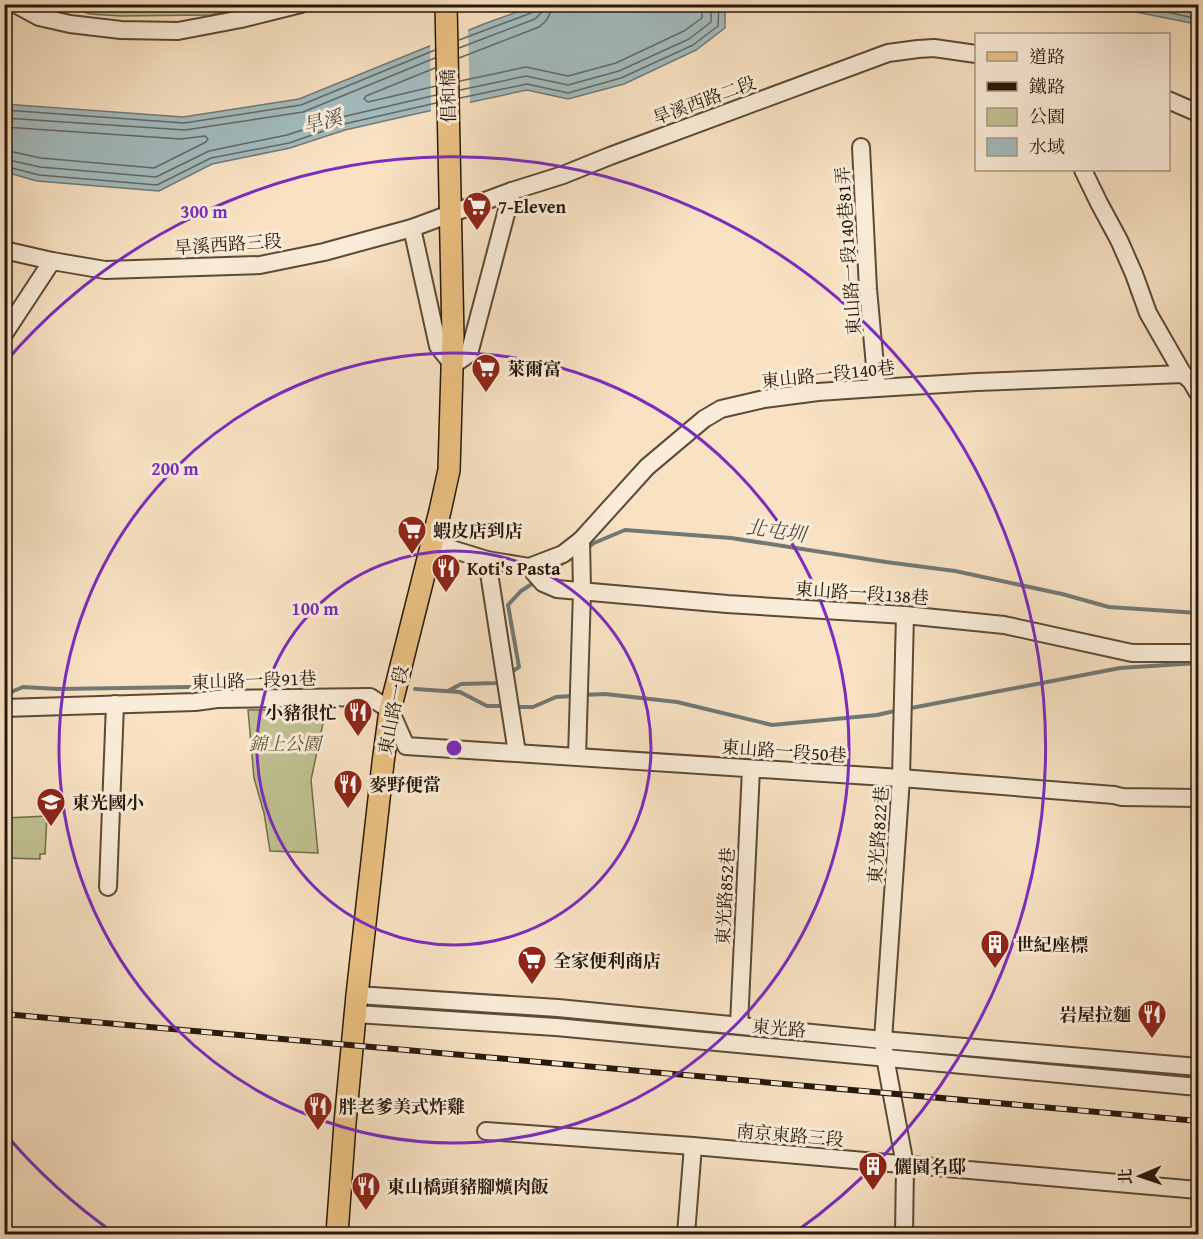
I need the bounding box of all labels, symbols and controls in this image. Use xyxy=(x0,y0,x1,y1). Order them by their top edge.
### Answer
legend xyxy=(975,33,1170,171)
text: 道路 xyxy=(1029,43,1065,70)
street label: 倡和橋 xyxy=(434,69,462,123)
street label: 旱溪西路二段 xyxy=(649,69,759,131)
text: 鐵路 xyxy=(1029,73,1065,100)
water label: 旱溪 xyxy=(299,102,347,140)
text: 公園 xyxy=(1029,103,1065,130)
text: 水域 xyxy=(1029,133,1065,160)
street label: 東山路一段140巷81弄 xyxy=(829,166,867,336)
supermarket icon: 7-Eleven xyxy=(461,190,493,232)
place label: 7-Eleven xyxy=(498,193,567,220)
text: 300 m xyxy=(180,198,228,225)
street label: 旱溪西路三段 xyxy=(173,227,283,261)
supermarket icon: 萊爾富 xyxy=(470,352,502,394)
street label: 東山路一段140巷 xyxy=(760,354,896,394)
place label: 萊爾富 xyxy=(507,355,561,382)
text: 200 m xyxy=(151,455,199,482)
water label: 北屯圳 xyxy=(744,511,811,549)
supermarket icon: 蝦皮店到店 xyxy=(396,514,428,556)
place label: 蝦皮店到店 xyxy=(433,517,523,544)
restaurant icon: Koti's Pasta xyxy=(430,552,462,594)
place label: Koti's Pasta xyxy=(467,555,561,582)
street label: 東山路一段138巷 xyxy=(794,575,930,611)
text: 100 m xyxy=(291,595,339,622)
street label: 東山路一段 xyxy=(371,663,415,757)
street label: 東山路一段91巷 xyxy=(191,664,317,696)
restaurant icon: 小豬很忙 xyxy=(342,696,374,738)
place label: 小豬很忙 xyxy=(265,699,337,726)
park label: 錦上公園 xyxy=(249,730,324,757)
street label: 東山路一段50巷 xyxy=(721,733,847,769)
centre of rings xyxy=(444,738,464,758)
restaurant icon: 麥野便當 xyxy=(332,768,364,810)
place label: 麥野便當 xyxy=(369,771,441,798)
street label: 東光路822巷 xyxy=(861,785,895,885)
school or university icon: 東光國小 xyxy=(35,786,67,828)
place label: 東光國小 xyxy=(72,789,144,816)
street label: 東光路852巷 xyxy=(709,846,741,946)
building icon: 世紀座標 xyxy=(979,928,1011,970)
place label: 世紀座標 xyxy=(1016,931,1088,958)
supermarket icon: 全家便利商店 xyxy=(516,944,548,986)
place label: 全家便利商店 xyxy=(553,947,661,974)
restaurant icon: 岩屋拉麵 xyxy=(1136,998,1168,1040)
place label: 岩屋拉麵 xyxy=(1059,1001,1131,1028)
street label: 東光路 xyxy=(751,1012,807,1044)
restaurant icon: 胖老爹美式炸雞 xyxy=(302,1090,334,1132)
place label: 胖老爹美式炸雞 xyxy=(339,1093,465,1120)
street label: 南京東路三段 xyxy=(735,1117,845,1153)
north arrow xyxy=(1110,1146,1170,1206)
building icon: 儷園名邸 xyxy=(857,1150,889,1192)
place label: 儷園名邸 xyxy=(894,1153,966,1180)
text: 北 xyxy=(1113,1168,1137,1185)
restaurant icon: 東山橋頭豬腳爌肉飯 xyxy=(350,1170,382,1212)
place label: 東山橋頭豬腳爌肉飯 xyxy=(387,1173,549,1200)

